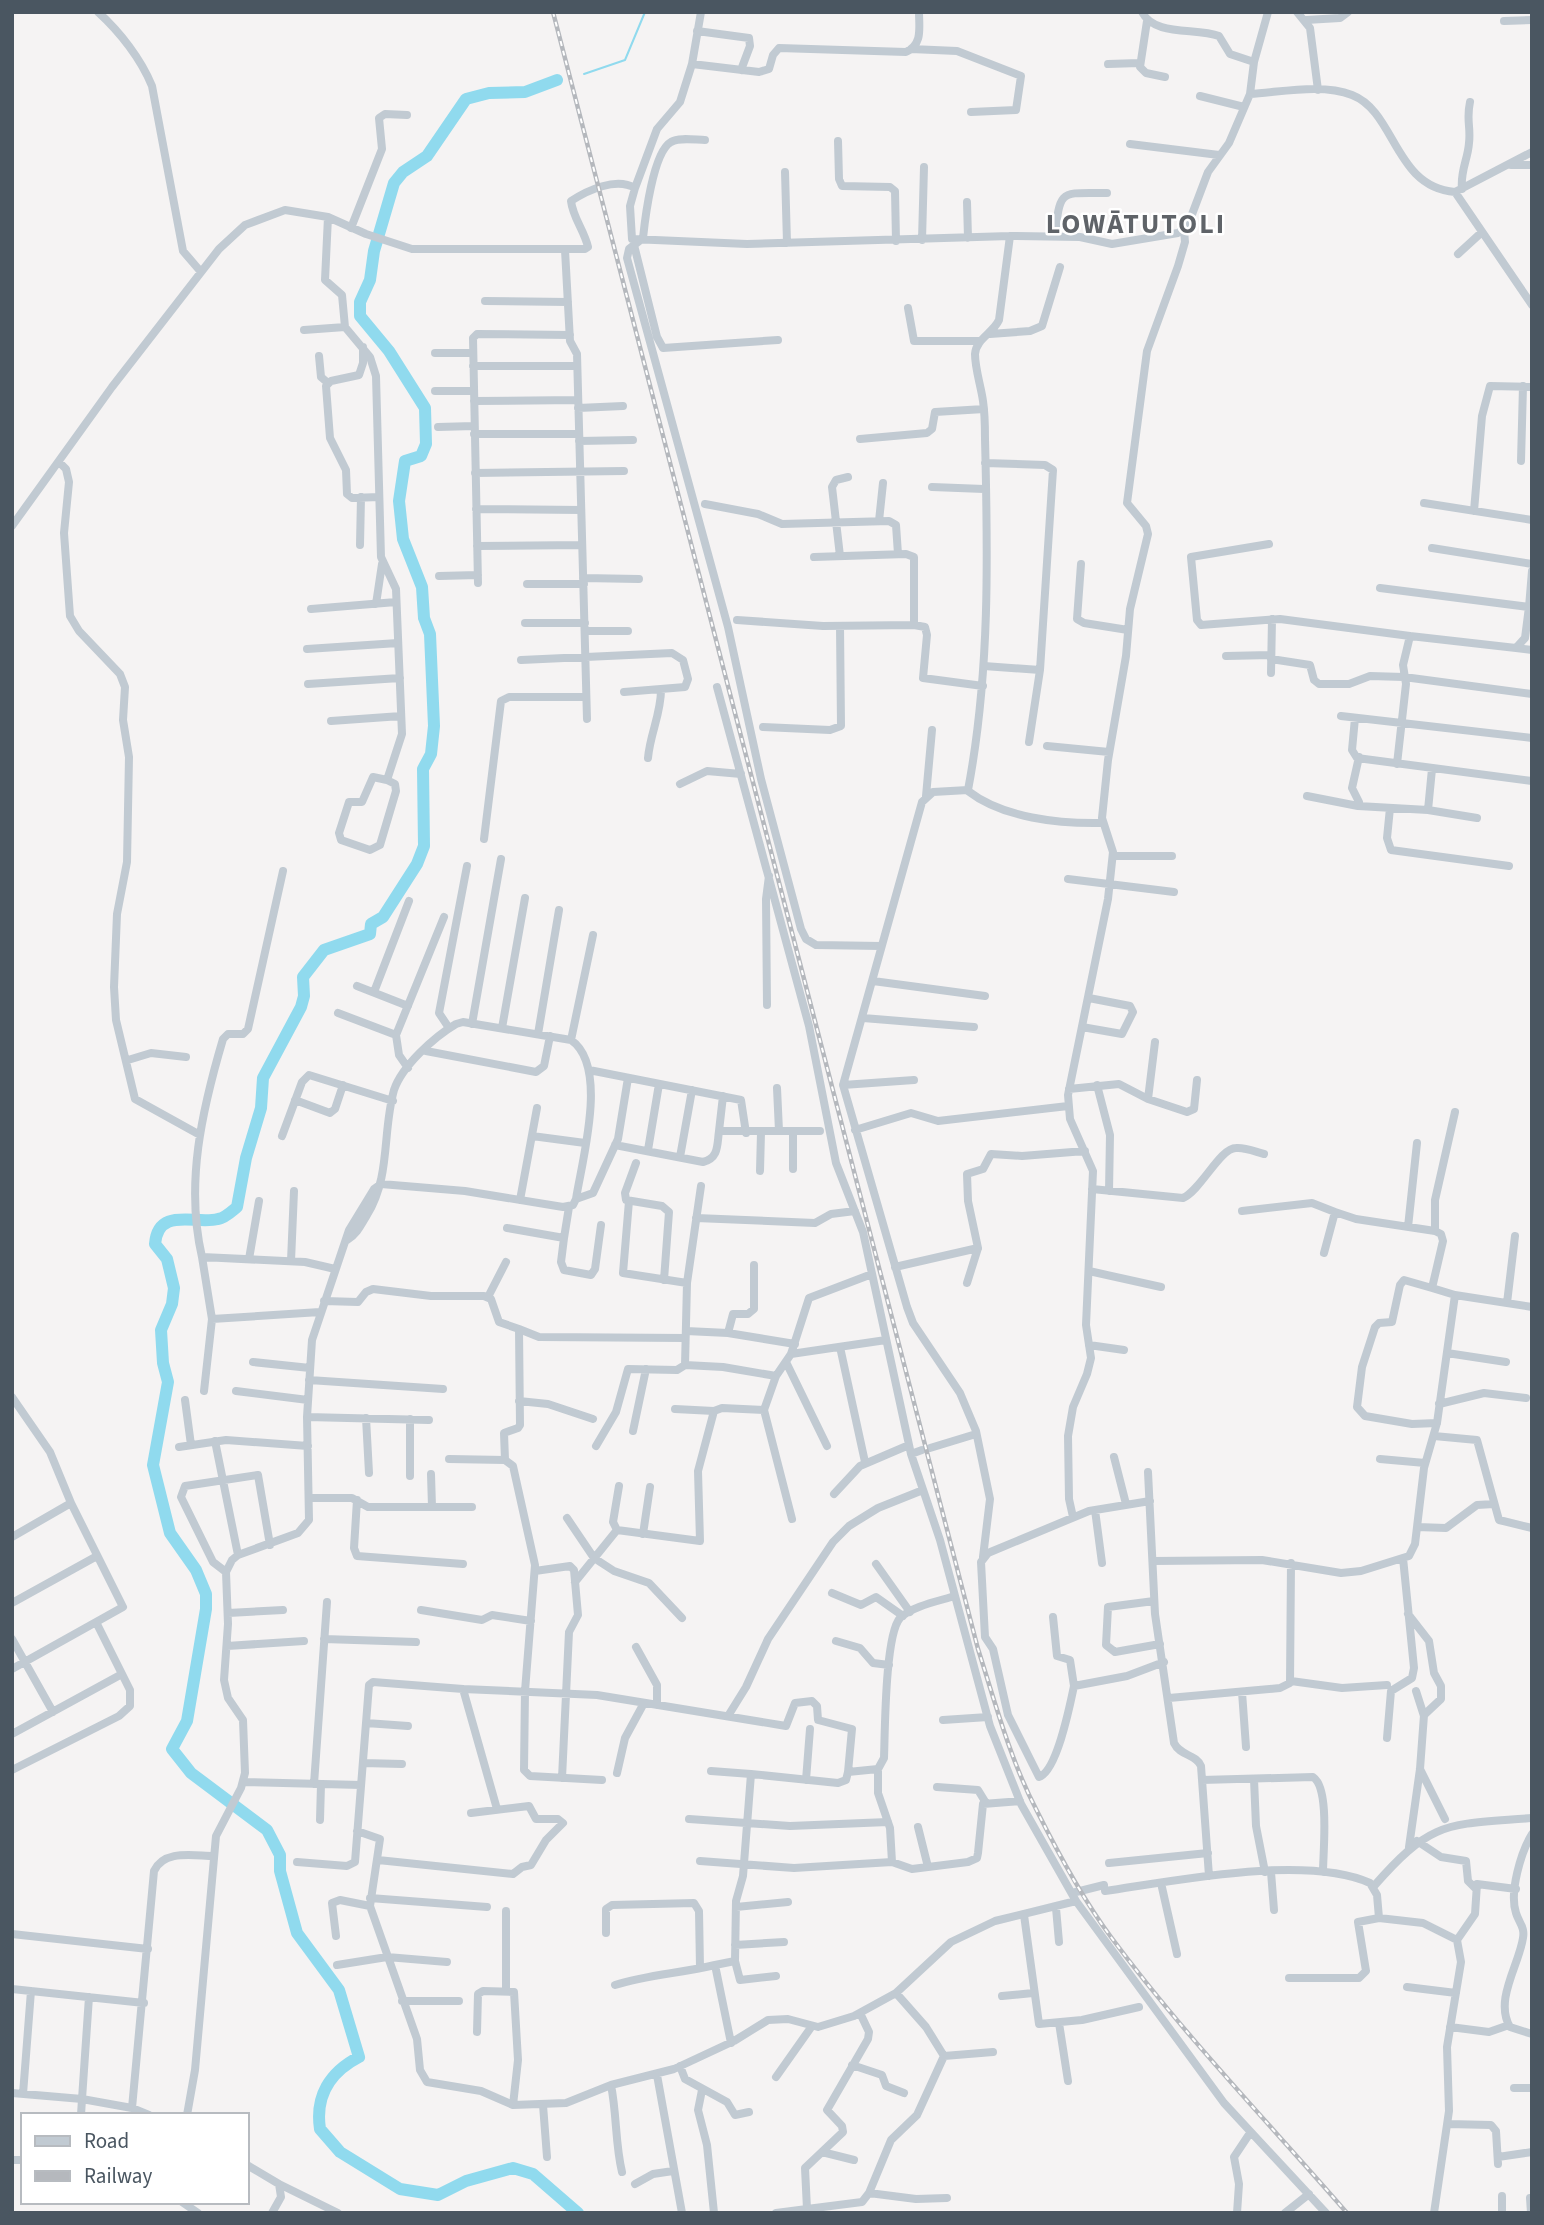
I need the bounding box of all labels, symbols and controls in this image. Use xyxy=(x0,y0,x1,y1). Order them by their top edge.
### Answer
district label: LOWĀTUTOLI xyxy=(1046,204,1226,244)
legend xyxy=(21,2113,248,2204)
text: Road xyxy=(84,2126,129,2156)
text: Railway xyxy=(84,2161,152,2191)

